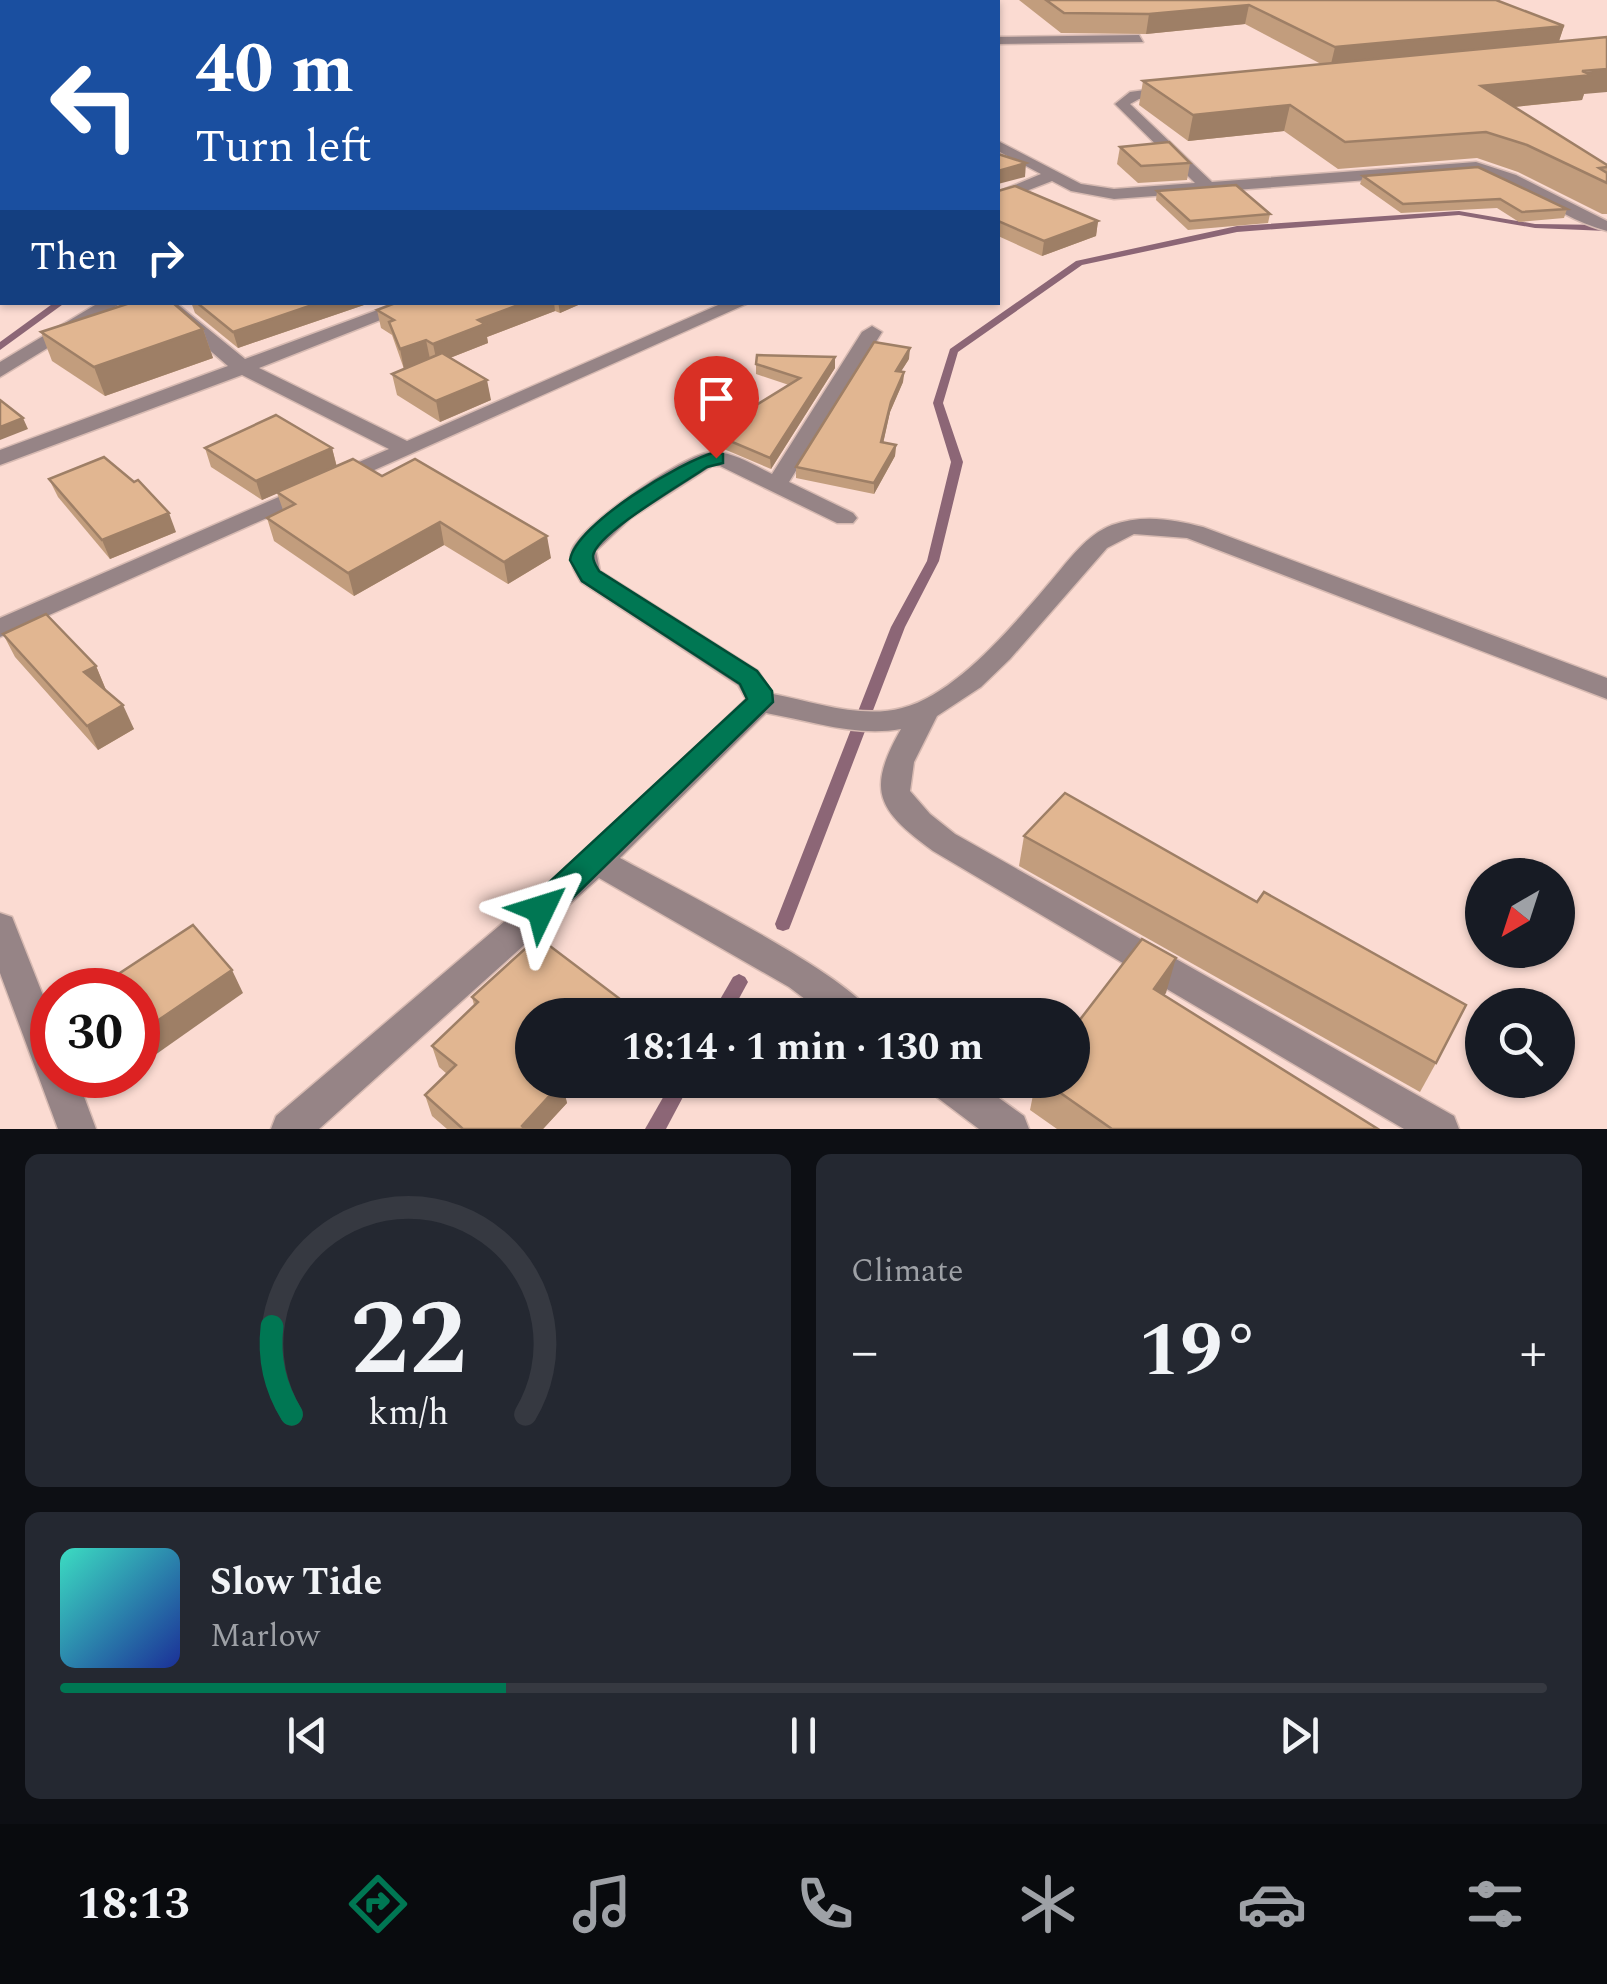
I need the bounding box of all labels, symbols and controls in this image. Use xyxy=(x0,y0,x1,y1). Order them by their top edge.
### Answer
text: 40 m xyxy=(195,17,354,123)
icon: left xyxy=(30,40,160,170)
text: Turn left xyxy=(195,113,372,182)
text: Then xyxy=(30,229,118,287)
icon: right xyxy=(138,230,193,285)
pin xyxy=(674,356,759,459)
icon: arrive xyxy=(689,371,744,426)
position arrow xyxy=(489,857,593,961)
north arrow xyxy=(1465,858,1575,968)
map controls xyxy=(1465,858,1575,1098)
speed limit sign: 30 xyxy=(30,968,160,1098)
button: search xyxy=(1465,988,1575,1098)
text: 18:14 · 1 min · 130 m xyxy=(622,1019,983,1077)
text: Climate xyxy=(851,1247,963,1296)
text: 22 xyxy=(350,1262,466,1420)
text: 19° xyxy=(1138,1295,1260,1409)
text: − xyxy=(851,1311,879,1394)
text: + xyxy=(1519,1311,1547,1394)
text: km/h xyxy=(368,1386,448,1441)
text: Slow Tide xyxy=(210,1554,382,1612)
text: Marlow xyxy=(210,1612,320,1661)
icon: previous xyxy=(280,1708,335,1763)
icon: pause xyxy=(776,1708,831,1763)
icon: next xyxy=(1272,1708,1327,1763)
icon: directions xyxy=(343,1869,413,1939)
icon: music xyxy=(567,1869,637,1939)
icon: phone xyxy=(790,1869,860,1939)
icon: climate xyxy=(1013,1869,1083,1939)
icon: car xyxy=(1237,1869,1307,1939)
icon: filters xyxy=(1460,1869,1530,1939)
text: 18:13 xyxy=(77,1870,190,1939)

